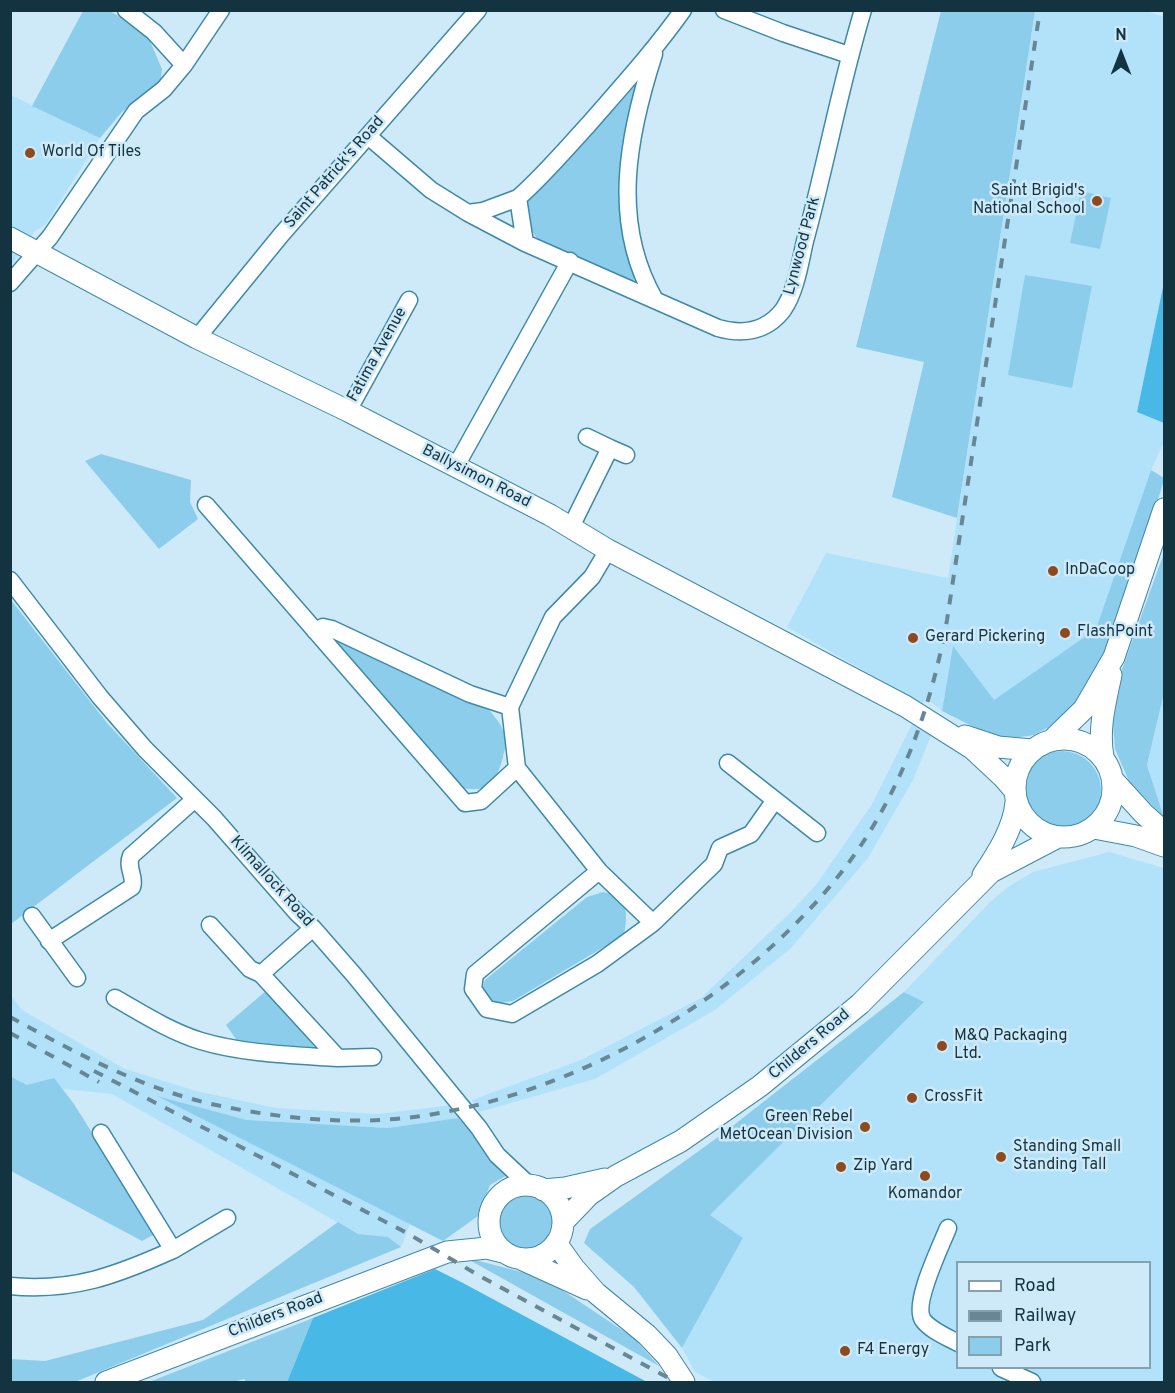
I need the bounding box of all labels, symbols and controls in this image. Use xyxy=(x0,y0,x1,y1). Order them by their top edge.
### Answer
north arrow xyxy=(1091,24,1151,84)
text: N xyxy=(1115,26,1127,46)
street label: Saint Patrick's Road xyxy=(281,113,389,233)
place label: World Of Tiles xyxy=(42,143,141,163)
marker: World Of Tiles xyxy=(23,146,37,160)
place label: Saint Brigid's National School xyxy=(973,182,1085,220)
marker: Saint Brigid's National School xyxy=(1090,194,1104,208)
street label: Lynwood Park xyxy=(781,195,825,297)
street label: Fatima Avenue xyxy=(344,304,412,406)
street label: Ballysimon Road xyxy=(418,441,534,513)
place label: InDaCoop xyxy=(1065,561,1135,581)
marker: InDaCoop xyxy=(1046,564,1060,578)
place label: FlashPoint xyxy=(1077,623,1153,643)
marker: FlashPoint xyxy=(1058,626,1072,640)
place label: Gerard Pickering xyxy=(925,628,1045,648)
marker: Gerard Pickering xyxy=(906,631,920,645)
street label: Kilmallock Road xyxy=(225,833,317,931)
street label: Childers Road xyxy=(766,1006,854,1084)
place label: M&Q Packaging Ltd. xyxy=(954,1027,1068,1065)
marker: M&Q Packaging Ltd. xyxy=(935,1039,949,1053)
place label: CrossFit xyxy=(924,1088,983,1108)
marker: CrossFit xyxy=(905,1091,919,1105)
place label: Green Rebel MetOcean Division xyxy=(719,1108,853,1146)
marker: Green Rebel MetOcean Division xyxy=(858,1120,872,1134)
place label: Standing Small Standing Tall xyxy=(1013,1138,1121,1176)
marker: Standing Small Standing Tall xyxy=(994,1150,1008,1164)
place label: Zip Yard xyxy=(853,1157,913,1177)
marker: Zip Yard xyxy=(834,1160,848,1174)
marker: Komandor xyxy=(918,1169,932,1183)
place label: Komandor xyxy=(888,1185,962,1205)
legend xyxy=(956,1261,1151,1369)
text: Road xyxy=(1014,1275,1056,1298)
street label: Childers Road xyxy=(226,1289,326,1343)
text: Railway xyxy=(1014,1305,1076,1328)
text: Park xyxy=(1014,1335,1051,1358)
place label: F4 Energy xyxy=(857,1341,929,1361)
marker: F4 Energy xyxy=(838,1344,852,1358)

